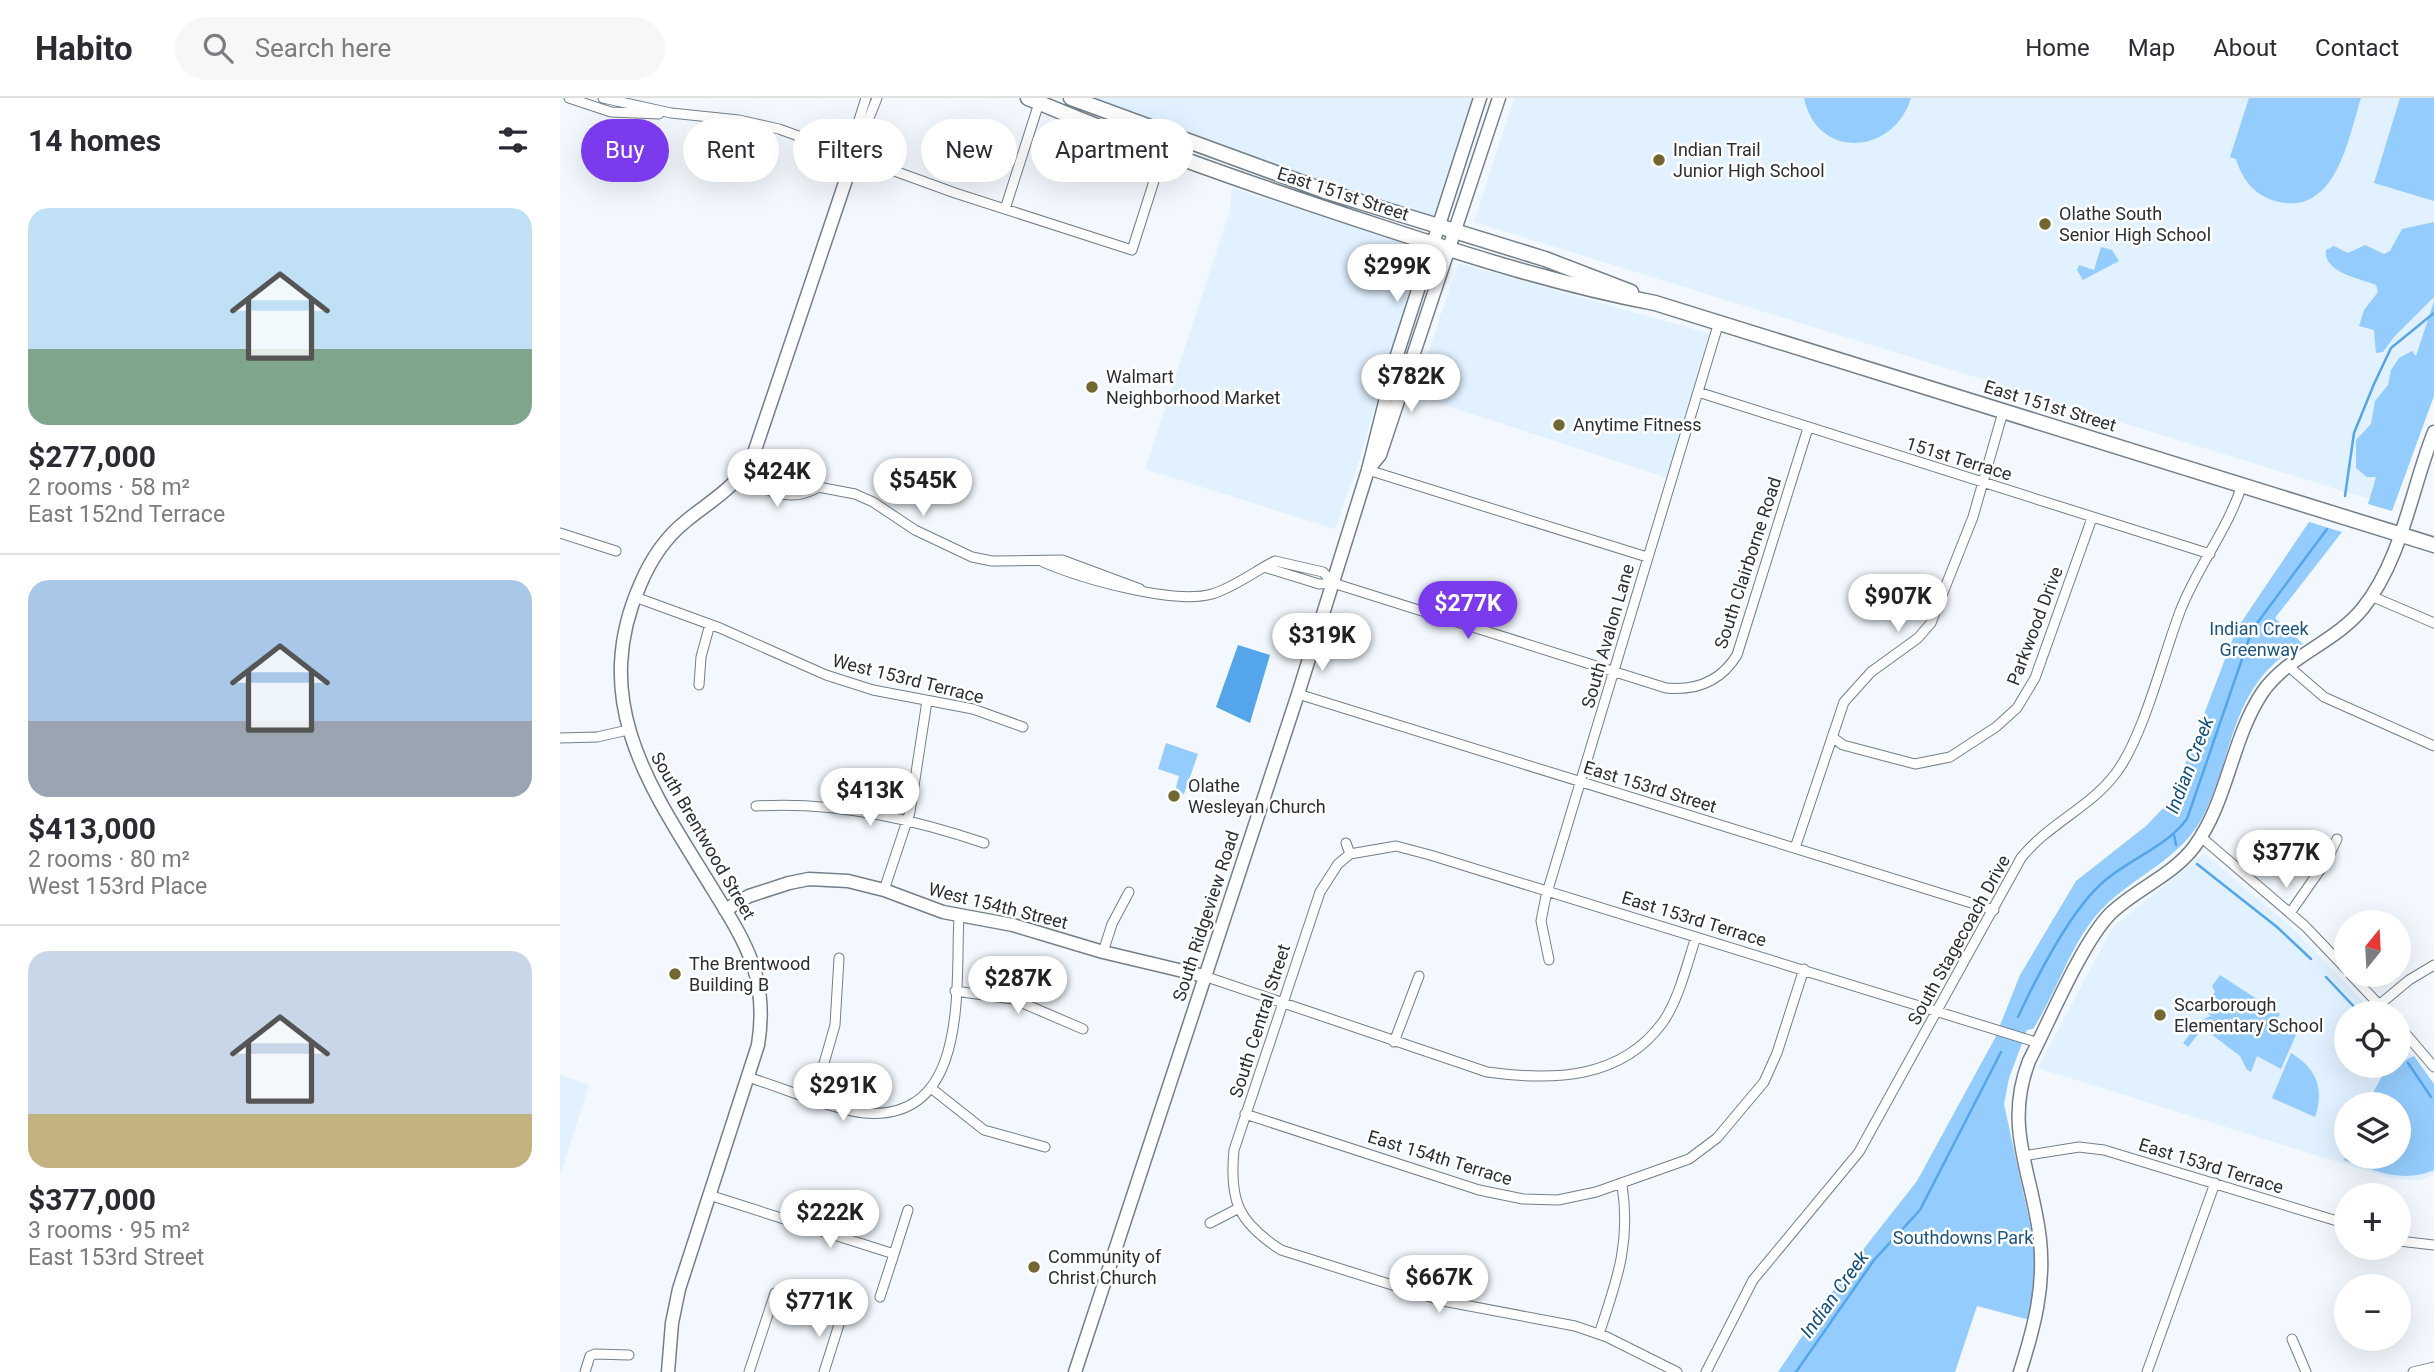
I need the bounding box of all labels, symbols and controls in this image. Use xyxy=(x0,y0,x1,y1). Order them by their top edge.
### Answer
search box xyxy=(175,17,665,80)
text: Habito xyxy=(35,29,133,68)
icon: search xyxy=(199,29,237,67)
text: Search here xyxy=(255,33,391,63)
text: Home xyxy=(2025,34,2090,62)
text: Map xyxy=(2128,34,2175,62)
text: About xyxy=(2213,34,2277,62)
text: Contact xyxy=(2315,34,2399,62)
chip: Buy xyxy=(581,119,669,182)
chip: Rent xyxy=(683,119,779,182)
chip: Filters xyxy=(793,119,907,182)
chip: New xyxy=(921,119,1017,182)
chip: Apartment xyxy=(1031,119,1193,182)
icon: filters xyxy=(494,121,532,159)
text: 14 homes xyxy=(28,123,161,158)
place label: Indian Trail Junior High School xyxy=(1673,139,1825,181)
marker: Indian Trail Junior High School xyxy=(1651,152,1667,168)
street label: East 151st Street xyxy=(1275,162,1412,225)
place label: Olathe South Senior High School xyxy=(2059,203,2211,245)
marker: Olathe South Senior High School xyxy=(2037,216,2053,232)
pin: $299K xyxy=(1348,244,1446,304)
icon: home xyxy=(217,253,343,379)
text: $299K xyxy=(1363,253,1431,280)
pin: $782K xyxy=(1362,354,1460,414)
text: $782K xyxy=(1377,363,1445,390)
place label: Walmart Neighborhood Market xyxy=(1106,366,1280,408)
street label: East 151st Street xyxy=(1981,375,2119,436)
marker: Walmart Neighborhood Market xyxy=(1084,379,1100,395)
place label: Anytime Fitness xyxy=(1573,414,1702,435)
marker: Anytime Fitness xyxy=(1551,417,1567,433)
street label: 151st Terrace xyxy=(1904,432,2015,485)
text: $277,000 xyxy=(28,439,156,474)
pin: $424K xyxy=(728,450,826,509)
text: $424K xyxy=(743,458,811,485)
pin: $545K xyxy=(874,458,972,518)
text: $545K xyxy=(889,467,957,494)
text: 2 rooms · 58 m² xyxy=(28,474,190,501)
street label: South Clairborne Road xyxy=(1710,474,1785,651)
text: East 152nd Terrace xyxy=(28,501,225,528)
street label: South Avalon Lane xyxy=(1577,561,1638,710)
street label: Parkwood Drive xyxy=(2002,564,2067,688)
pin: $907K xyxy=(1849,574,1947,634)
pin: $277K xyxy=(1419,582,1517,641)
text: $907K xyxy=(1864,583,1932,610)
text: $277K xyxy=(1434,590,1502,617)
pin: $319K xyxy=(1273,614,1371,673)
park label: Indian Creek Greenway xyxy=(2209,618,2310,660)
text: $319K xyxy=(1288,622,1356,649)
icon: home xyxy=(217,625,343,751)
street label: West 153rd Terrace xyxy=(830,650,986,708)
water label: Indian Creek xyxy=(2160,713,2219,817)
street label: South Brentwood Street xyxy=(647,748,760,923)
street label: East 153rd Street xyxy=(1581,756,1719,817)
pin: $413K xyxy=(821,768,919,828)
place label: Olathe Wesleyan Church xyxy=(1188,775,1326,817)
text: $413K xyxy=(836,777,904,804)
marker: Olathe Wesleyan Church xyxy=(1166,788,1182,804)
text: $413,000 xyxy=(28,811,156,846)
street label: South Ridgeview Road xyxy=(1168,828,1243,1004)
pin: $377K xyxy=(2237,830,2335,890)
text: $377K xyxy=(2252,839,2320,866)
text: 2 rooms · 80 m² xyxy=(28,846,190,873)
street label: South Stagecoach Drive xyxy=(1903,851,2014,1028)
text: West 153rd Place xyxy=(28,873,207,900)
street label: West 154th Street xyxy=(926,878,1070,933)
street label: East 153rd Terrace xyxy=(1619,887,1769,951)
north arrow xyxy=(2334,910,2412,987)
map controls xyxy=(2334,910,2411,1351)
street label: South Central Street xyxy=(1225,941,1294,1100)
place label: The Brentwood Building B xyxy=(689,953,810,995)
pin: $287K xyxy=(969,956,1067,1016)
text: $287K xyxy=(984,965,1052,992)
marker: The Brentwood Building B xyxy=(667,966,683,982)
place label: Scarborough Elementary School xyxy=(2174,994,2323,1036)
icon: home xyxy=(217,996,343,1122)
button: locate xyxy=(2334,1001,2411,1078)
marker: Scarborough Elementary School xyxy=(2152,1007,2168,1023)
pin: $291K xyxy=(794,1063,892,1123)
text: $291K xyxy=(809,1072,877,1099)
button: layers xyxy=(2334,1092,2411,1169)
street label: East 154th Terrace xyxy=(1365,1126,1515,1189)
street label: East 153rd Terrace xyxy=(2136,1134,2286,1198)
text: $377,000 xyxy=(28,1182,156,1217)
button: + xyxy=(2334,1183,2411,1260)
pin: $222K xyxy=(781,1190,879,1250)
text: $222K xyxy=(796,1199,864,1226)
text: 3 rooms · 95 m² xyxy=(28,1217,190,1244)
park label: Southdowns Park xyxy=(1893,1227,2034,1248)
text: East 153rd Street xyxy=(28,1244,204,1271)
place label: Community of Christ Church xyxy=(1048,1246,1162,1288)
water label: Indian Creek xyxy=(1795,1246,1874,1342)
pin: $667K xyxy=(1390,1256,1488,1315)
marker: Community of Christ Church xyxy=(1026,1259,1042,1275)
text: $667K xyxy=(1405,1264,1473,1291)
button: − xyxy=(2334,1274,2411,1351)
pin: $771K xyxy=(770,1280,868,1339)
text: $771K xyxy=(785,1288,853,1315)

